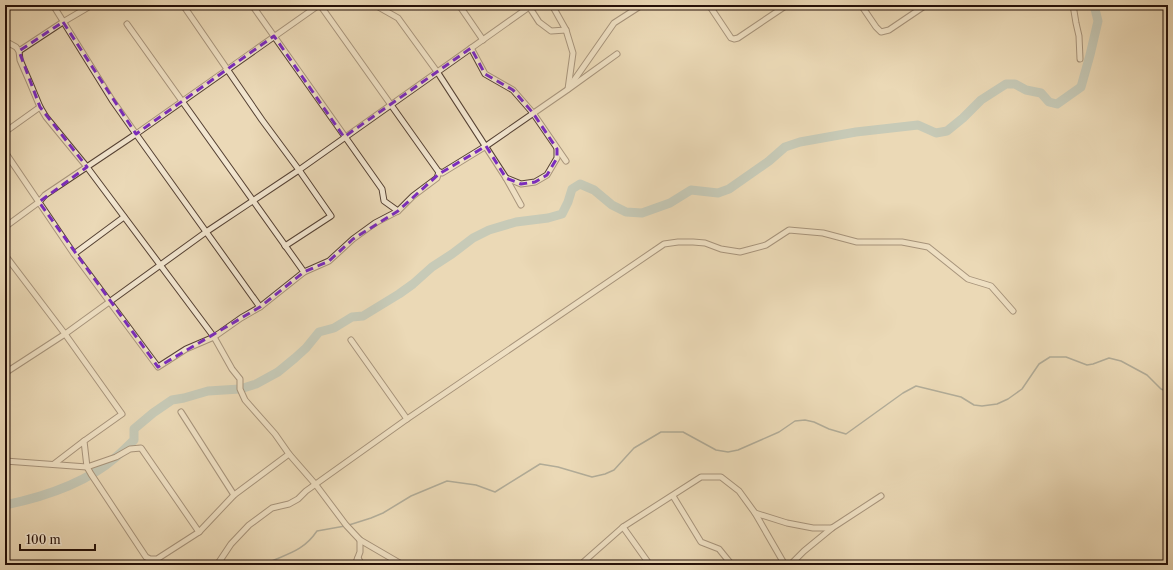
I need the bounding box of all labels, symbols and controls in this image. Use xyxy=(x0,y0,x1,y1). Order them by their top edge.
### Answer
scale bar xyxy=(20,526,95,552)
text: 100 m xyxy=(26,532,61,547)

